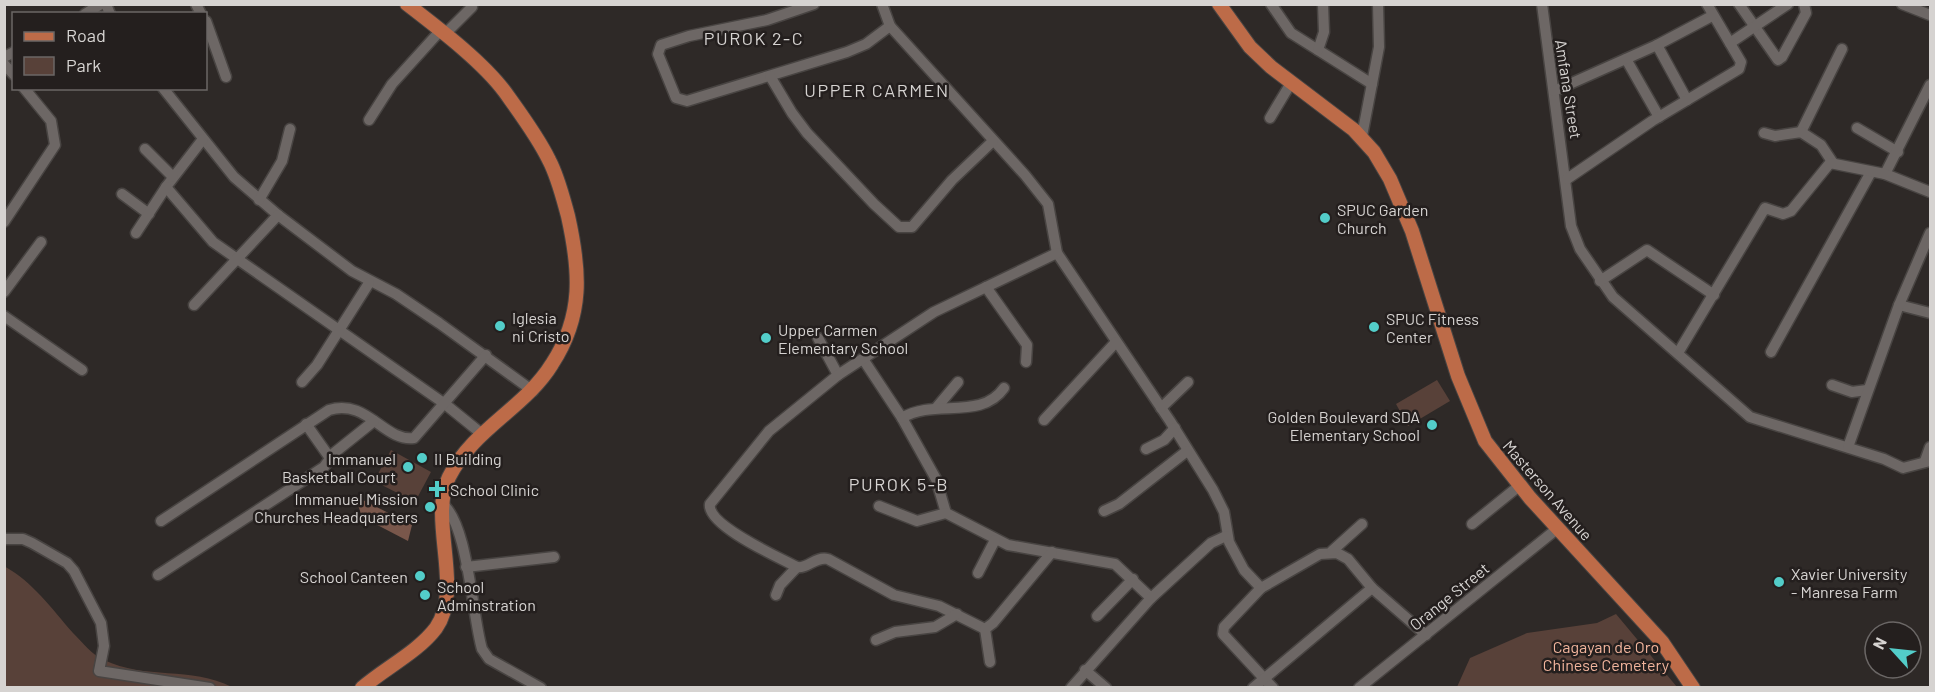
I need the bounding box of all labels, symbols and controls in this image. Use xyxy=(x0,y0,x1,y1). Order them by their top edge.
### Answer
legend xyxy=(12,12,207,90)
text: Road xyxy=(66,24,106,46)
district label: PUROK 2-C xyxy=(704,27,804,49)
street label: Amfana Street xyxy=(1552,38,1586,140)
text: Park xyxy=(66,54,101,76)
district label: UPPER CARMEN xyxy=(804,79,950,101)
place label: SPUC Garden Church xyxy=(1337,200,1428,237)
marker: SPUC Garden Church xyxy=(1318,211,1332,225)
place label: Iglesia ni Cristo xyxy=(512,308,570,345)
place label: SPUC Fitness Center xyxy=(1386,309,1479,346)
marker: Iglesia ni Cristo xyxy=(493,319,507,333)
place label: Upper Carmen Elementary School xyxy=(778,320,908,357)
marker: SPUC Fitness Center xyxy=(1367,320,1381,334)
marker: Upper Carmen Elementary School xyxy=(759,331,773,345)
place label: Golden Boulevard SDA Elementary School xyxy=(1268,407,1420,444)
marker: Golden Boulevard SDA Elementary School xyxy=(1425,418,1439,432)
street label: Masterson Avenue xyxy=(1499,436,1597,544)
place label: Immanuel Basketball Court xyxy=(282,449,396,486)
place label: II Building xyxy=(434,449,502,468)
marker: II Building xyxy=(415,451,429,465)
marker: Immanuel Basketball Court xyxy=(401,460,415,474)
district label: PUROK 5-B xyxy=(849,473,949,495)
marker: School Clinic xyxy=(428,480,446,498)
place label: School Clinic xyxy=(450,480,539,499)
place label: Immanuel Mission Churches Headquarters xyxy=(254,489,418,526)
marker: Immanuel Mission Churches Headquarters xyxy=(423,500,437,514)
street label: Orange Street xyxy=(1406,558,1492,634)
place label: Xavier University - Manresa Farm xyxy=(1791,564,1908,601)
place label: School Canteen xyxy=(300,567,408,586)
marker: School Canteen xyxy=(413,569,427,583)
marker: Xavier University - Manresa Farm xyxy=(1772,575,1786,589)
place label: School Adminstration xyxy=(437,577,536,614)
marker: School Adminstration xyxy=(418,588,432,602)
north arrow xyxy=(1863,620,1923,680)
text: N xyxy=(1868,634,1890,652)
park label: Cagayan de Oro Chinese Cemetery xyxy=(1543,637,1670,674)

